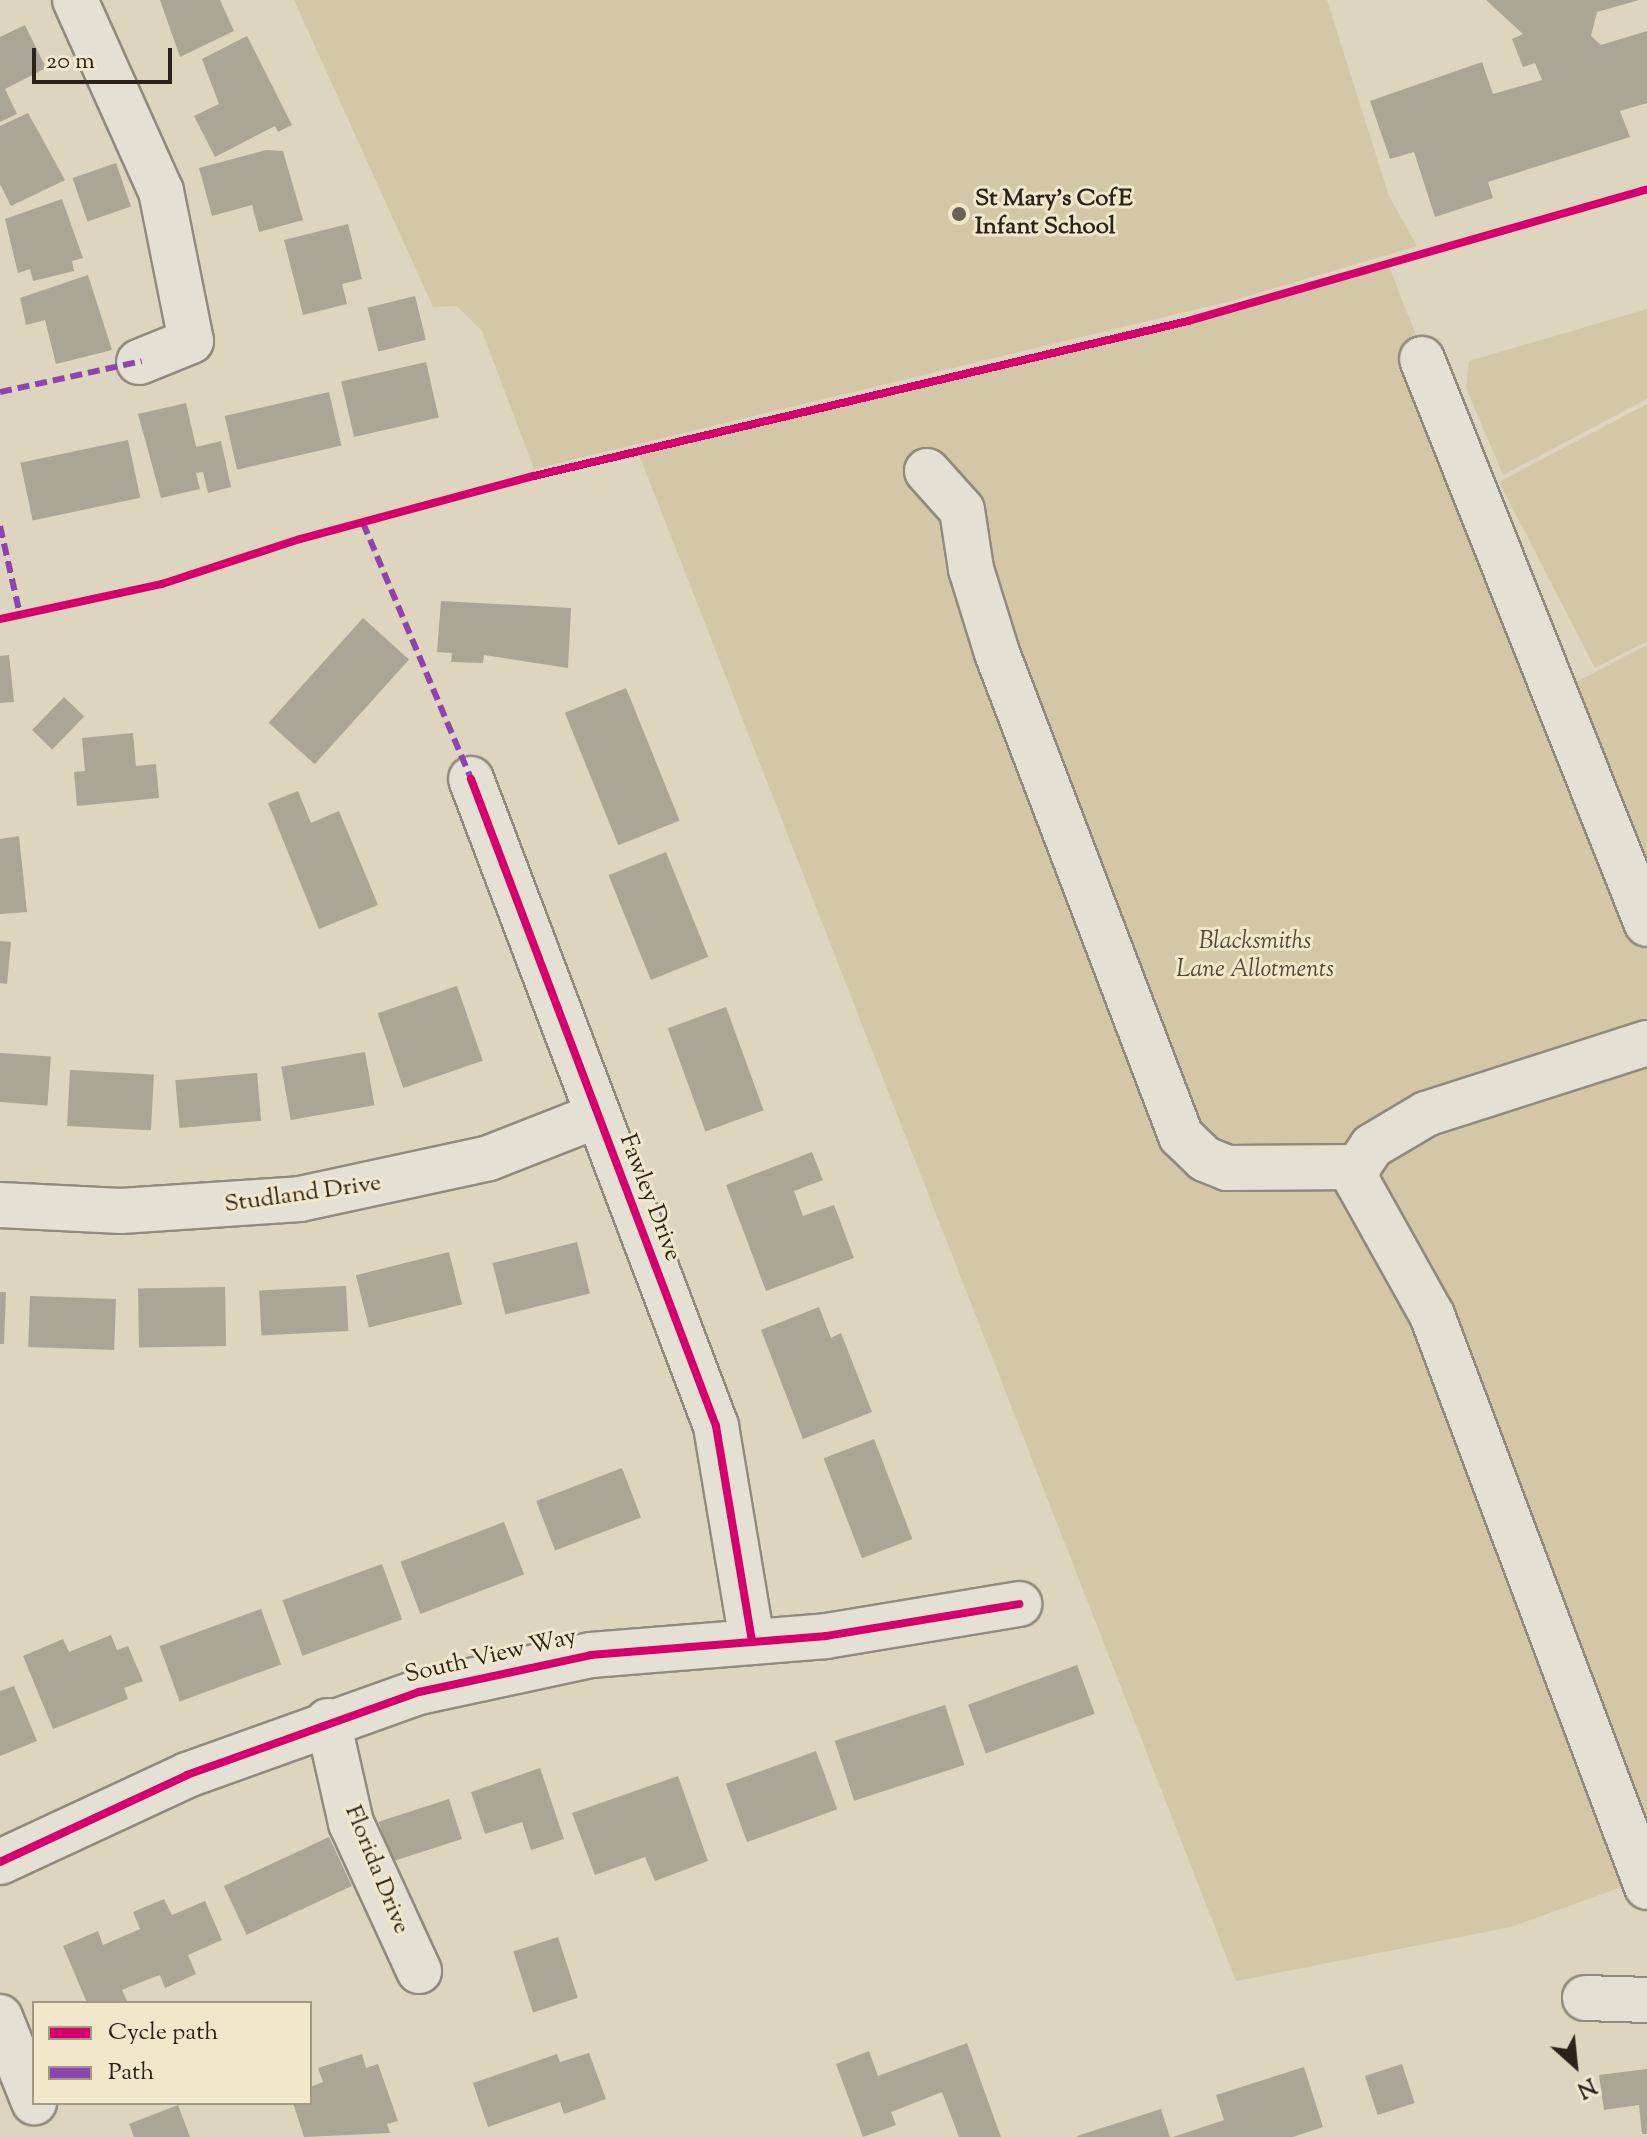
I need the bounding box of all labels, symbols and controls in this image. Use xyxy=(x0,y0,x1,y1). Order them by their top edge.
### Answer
scale bar xyxy=(36,32,176,82)
text: 20 m xyxy=(46,45,95,79)
place label: St Mary's CofE Infant School xyxy=(975,186,1133,242)
marker: St Mary's CofE Infant School xyxy=(950,205,968,223)
park label: Blacksmiths Lane Allotments xyxy=(1176,929,1334,985)
street label: Fawley Drive xyxy=(612,1130,686,1266)
street label: Studland Drive xyxy=(223,1170,383,1220)
street label: South View Way xyxy=(402,1623,580,1691)
street label: Florida Drive xyxy=(337,1802,415,1938)
legend xyxy=(32,2001,312,2105)
text: Cycle path xyxy=(108,2016,218,2050)
north arrow xyxy=(1535,2025,1615,2105)
text: Path xyxy=(108,2056,154,2090)
text: N xyxy=(1571,2068,1601,2105)

